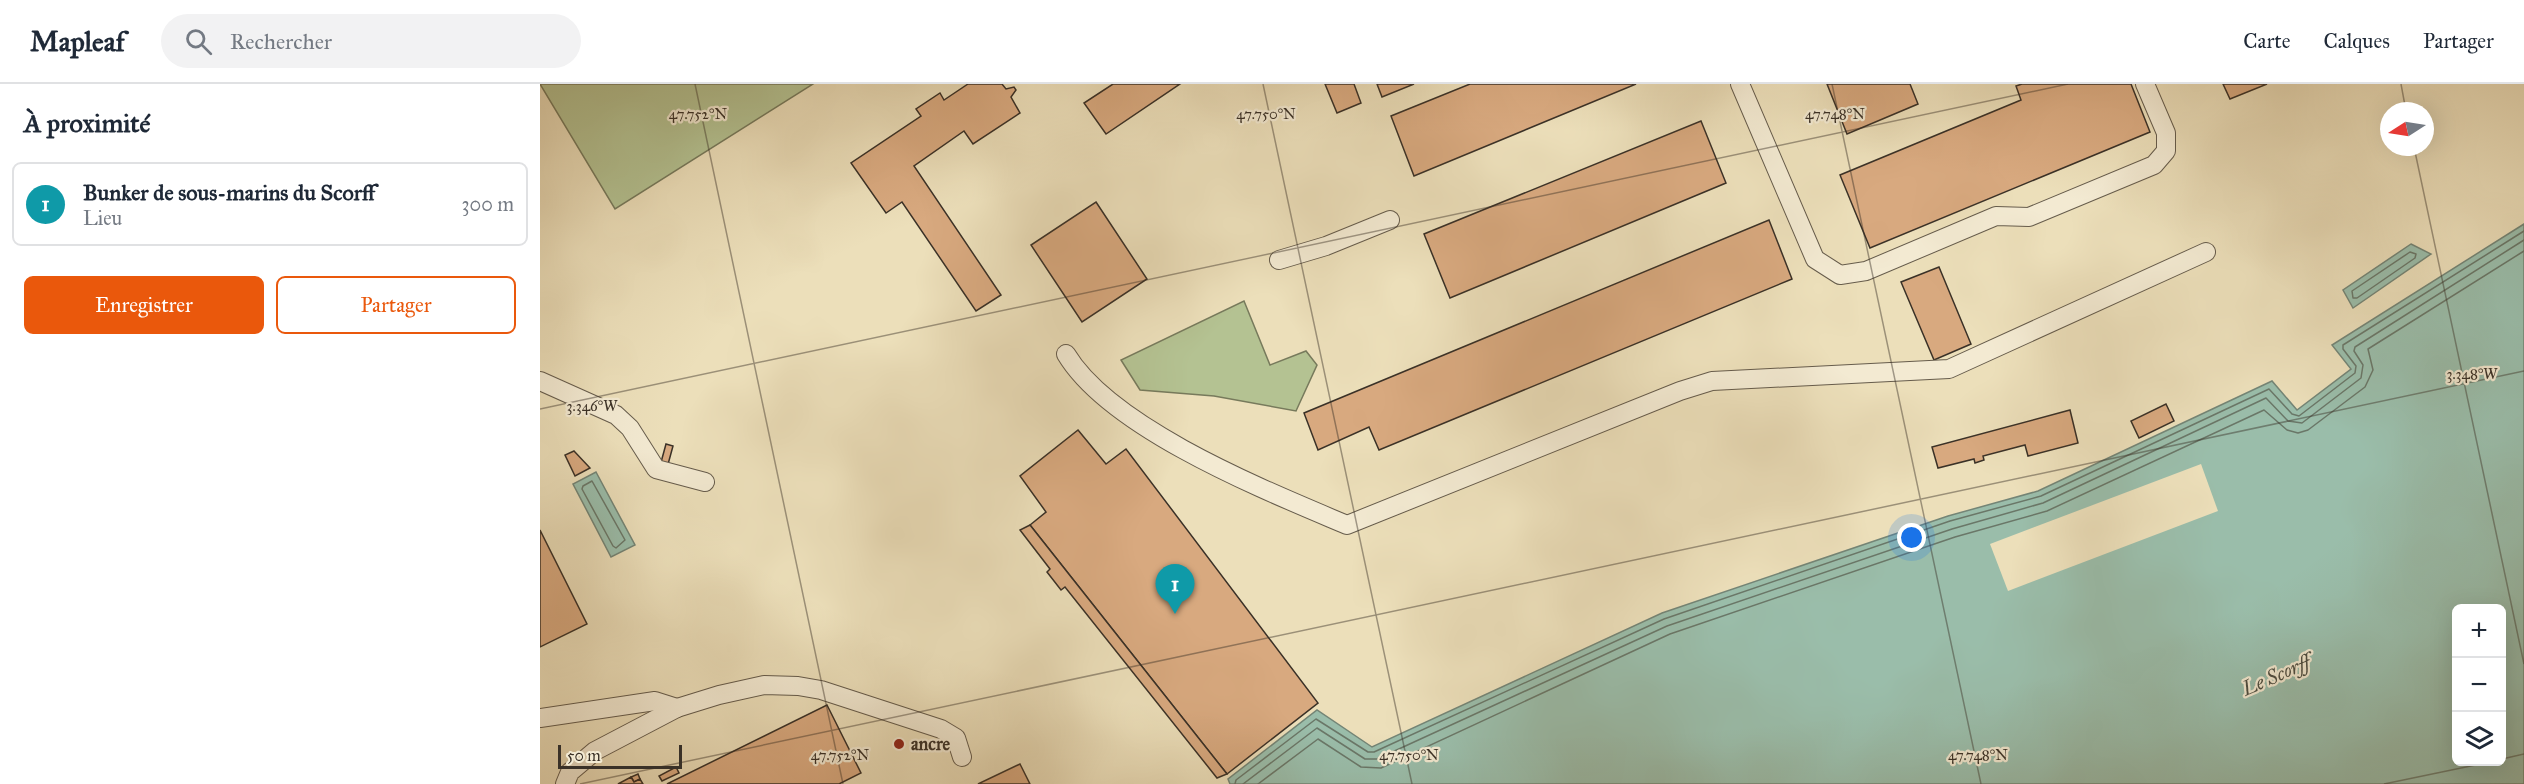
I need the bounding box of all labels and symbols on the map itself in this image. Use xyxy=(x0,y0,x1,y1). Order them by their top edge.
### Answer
north arrow xyxy=(2380,102,2434,156)
text: 47.752°N xyxy=(669,105,727,123)
text: 47.750°N xyxy=(1236,105,1296,123)
text: 47.748°N xyxy=(1805,105,1865,123)
text: 3.348°W xyxy=(2446,365,2498,383)
text: 3.346°W xyxy=(567,397,618,415)
your location xyxy=(1897,523,1926,552)
pin: 1 xyxy=(1156,564,1194,614)
water label: Le Scorff xyxy=(2237,647,2321,704)
place label: ancre xyxy=(911,733,951,755)
marker: ancre xyxy=(892,737,906,751)
scale bar xyxy=(558,742,682,770)
text: 47.752°N xyxy=(811,746,869,764)
text: 47.750°N xyxy=(1379,746,1439,764)
text: 47.748°N xyxy=(1948,746,2008,764)

